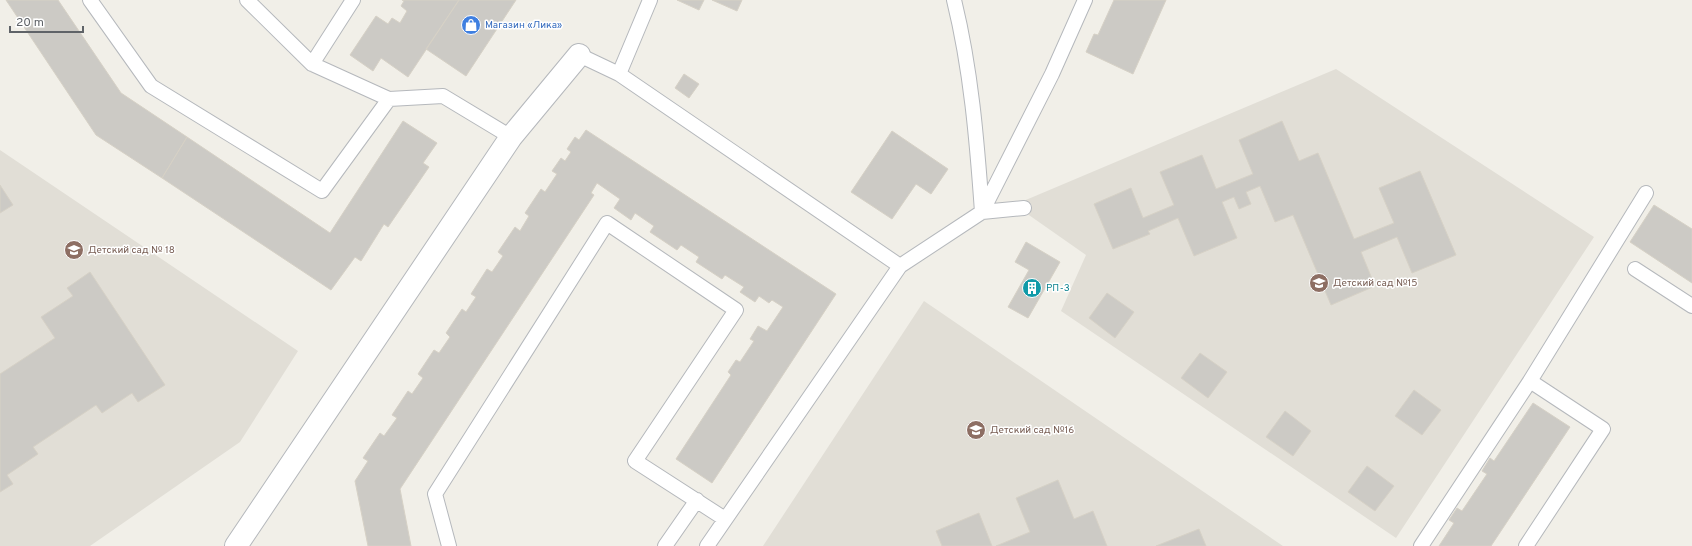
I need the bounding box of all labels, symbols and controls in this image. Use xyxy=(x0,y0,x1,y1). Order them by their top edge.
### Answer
scale bar xyxy=(10,8,83,34)
shop icon: Магазин «Лика» xyxy=(460,14,482,36)
text: 20 m xyxy=(16,15,44,31)
place label: Магазин «Лика» xyxy=(485,19,562,32)
school or university icon: Детский сад № 18 xyxy=(63,239,85,261)
place label: Детский сад № 18 xyxy=(88,244,175,257)
school or university icon: Детский сад №15 xyxy=(1308,272,1330,294)
building icon: РП-3 xyxy=(1021,277,1043,299)
place label: Детский сад №15 xyxy=(1333,277,1418,290)
place label: РП-3 xyxy=(1046,282,1070,295)
school or university icon: Детский сад №16 xyxy=(965,419,987,441)
place label: Детский сад №16 xyxy=(990,424,1074,437)

